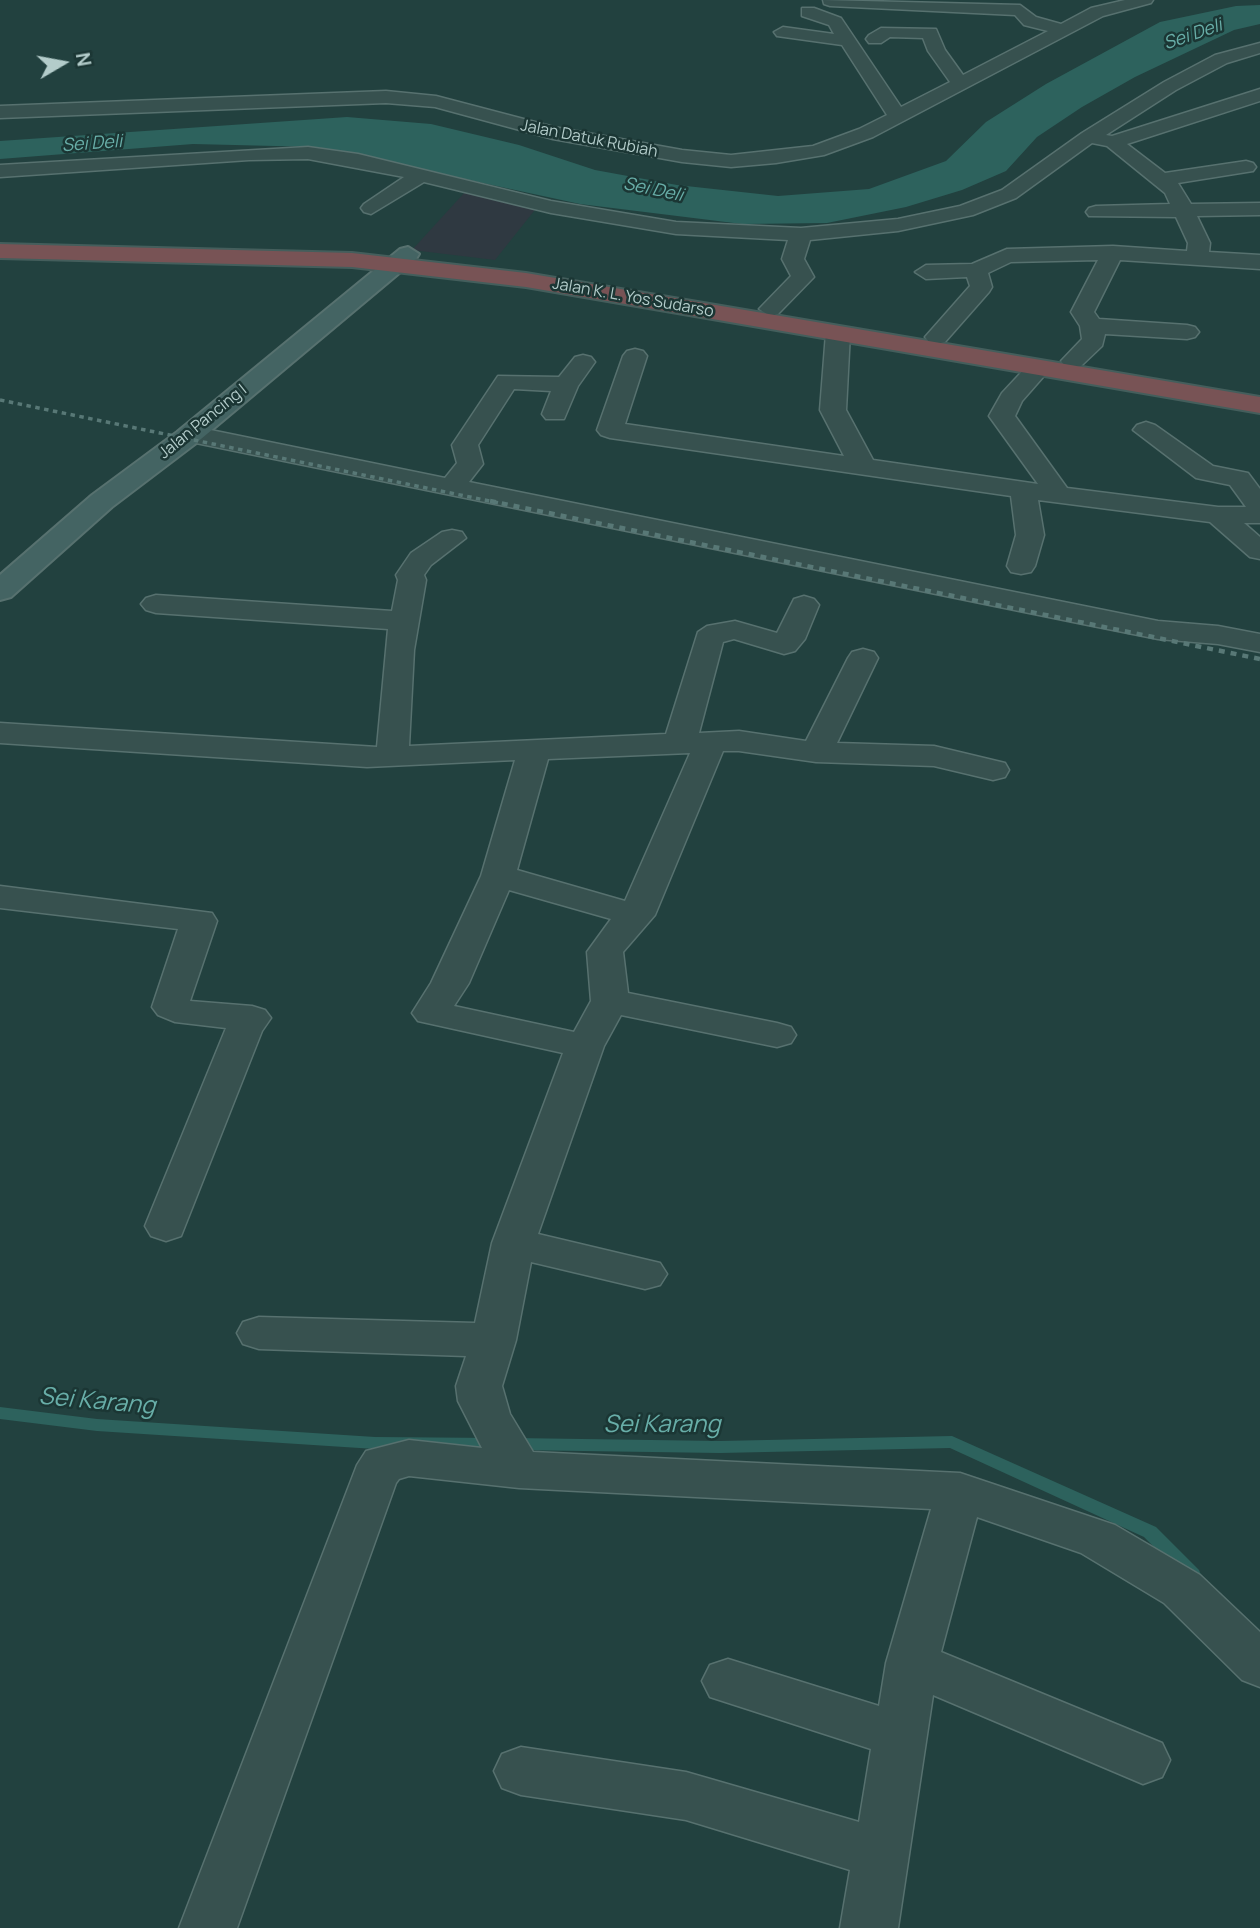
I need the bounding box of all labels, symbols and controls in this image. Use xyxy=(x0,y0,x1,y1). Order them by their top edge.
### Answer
water label: Sei Deli xyxy=(1161,15,1225,55)
north arrow xyxy=(28,28,98,98)
text: N xyxy=(70,50,98,68)
street label: Jalan Datuk Rubiah xyxy=(519,116,659,162)
water label: Sei Deli xyxy=(61,131,123,157)
water label: Sei Deli xyxy=(621,173,685,207)
street label: Jalan K. L. Yos Sudarso xyxy=(551,274,715,322)
street label: Jalan Pancing I xyxy=(155,381,251,463)
water label: Sei Karang xyxy=(38,1383,156,1421)
water label: Sei Karang xyxy=(604,1411,720,1439)

